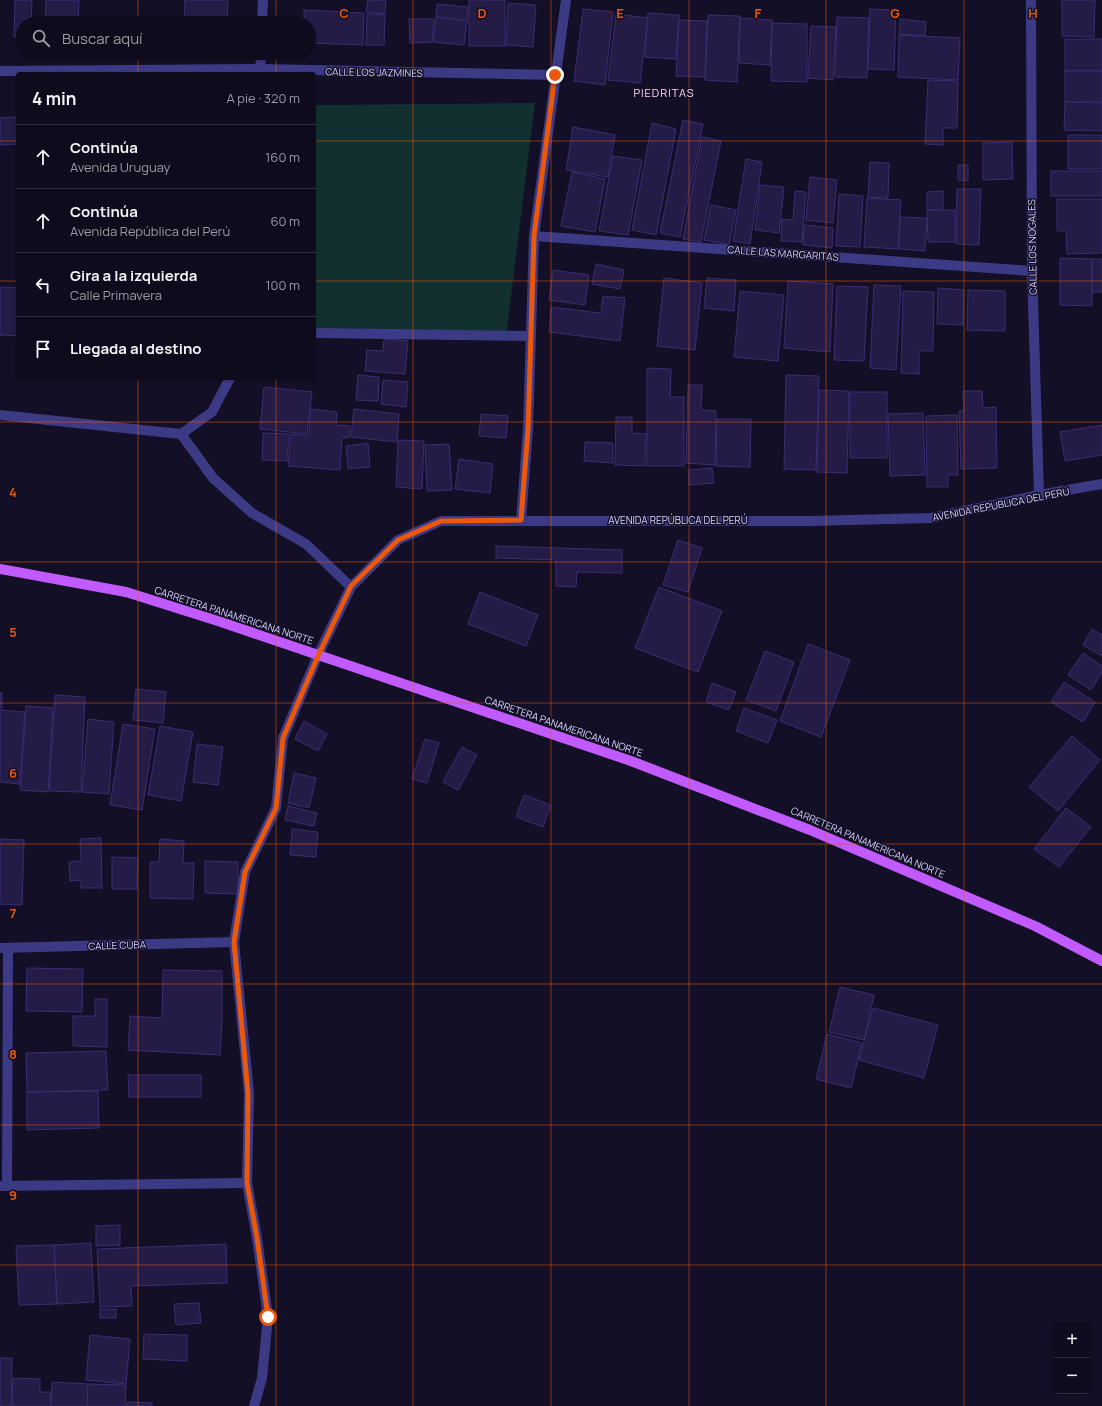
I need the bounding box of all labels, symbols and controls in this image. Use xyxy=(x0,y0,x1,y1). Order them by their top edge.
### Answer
text: C xyxy=(339,4,349,22)
text: D xyxy=(477,4,487,22)
text: E xyxy=(616,4,624,22)
text: F xyxy=(755,4,762,22)
text: G xyxy=(890,4,900,22)
text: H xyxy=(1028,4,1038,22)
search box xyxy=(16,16,316,60)
icon: search xyxy=(30,27,52,49)
text: Buscar aquí xyxy=(62,28,143,49)
street label: CALLE LOS JAZMINES xyxy=(325,64,423,80)
route end xyxy=(546,66,564,84)
district label: PIEDRITAS xyxy=(633,85,695,100)
text: 4 min xyxy=(32,87,76,110)
text: A pie · 320 m xyxy=(227,89,300,107)
text: Continúa xyxy=(70,137,138,158)
icon: ahead xyxy=(32,146,54,168)
text: 160 m xyxy=(265,148,300,166)
text: Avenida Uruguay xyxy=(70,158,170,176)
street label: CALLE LOS NOGALES xyxy=(1024,199,1040,295)
text: Continúa xyxy=(70,201,138,222)
icon: ahead xyxy=(32,210,54,232)
text: 60 m xyxy=(270,212,300,230)
text: Avenida República del Perú xyxy=(70,222,230,240)
street label: CALLE LAS MARGARITAS xyxy=(727,242,839,264)
text: Gira a la izquierda xyxy=(70,265,197,286)
icon: left xyxy=(32,274,54,296)
text: 100 m xyxy=(265,276,300,294)
text: Calle Primavera xyxy=(70,286,162,304)
icon: arrive xyxy=(32,338,54,360)
text: Llegada al destino xyxy=(70,338,202,359)
text: 4 xyxy=(9,483,17,501)
street label: AVENIDA REPÚBLICA DEL PERÚ xyxy=(931,484,1071,524)
street label: AVENIDA REPÚBLICA DEL PERÚ xyxy=(608,513,748,527)
street label: CARRETERA PANAMERICANA NORTE xyxy=(153,583,315,647)
text: 5 xyxy=(9,623,17,641)
street label: CARRETERA PANAMERICANA NORTE xyxy=(483,692,645,760)
text: 6 xyxy=(9,764,17,782)
street label: CARRETERA PANAMERICANA NORTE xyxy=(789,803,948,881)
text: 7 xyxy=(10,904,17,922)
street label: CALLE CUBA xyxy=(88,937,147,953)
text: 8 xyxy=(9,1045,17,1063)
text: 9 xyxy=(9,1186,17,1204)
route start xyxy=(259,1308,277,1326)
map controls xyxy=(1054,1322,1090,1394)
button: + xyxy=(1054,1322,1090,1358)
button: − xyxy=(1054,1358,1090,1394)

